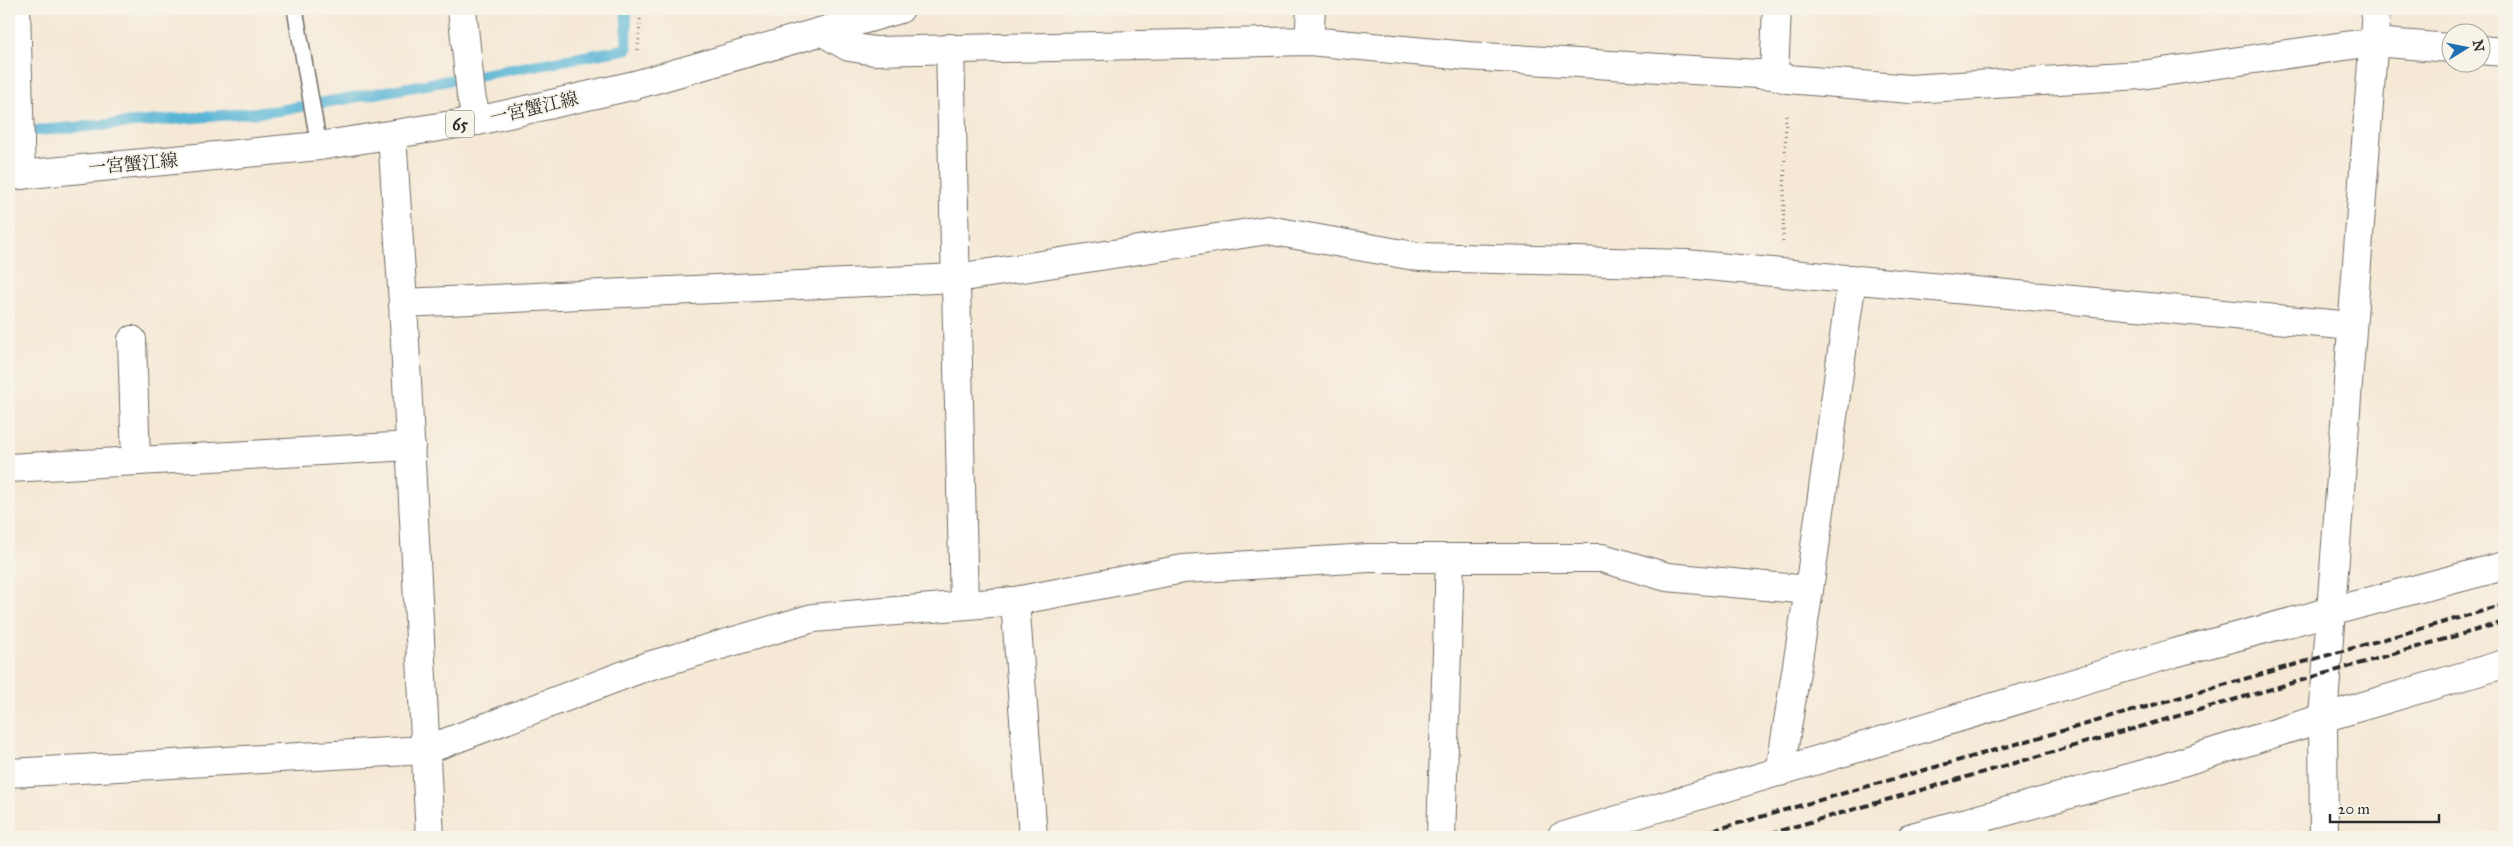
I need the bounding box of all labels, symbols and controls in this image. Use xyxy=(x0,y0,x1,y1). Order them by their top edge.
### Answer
north arrow xyxy=(2440,22,2490,72)
text: N xyxy=(2469,39,2488,53)
street label: 一宮蟹江線 xyxy=(488,87,580,129)
road number: 65 xyxy=(446,110,474,138)
street label: 一宮蟹江線 xyxy=(87,149,179,179)
scale bar xyxy=(2330,791,2439,823)
text: 20 m xyxy=(2338,800,2370,818)

